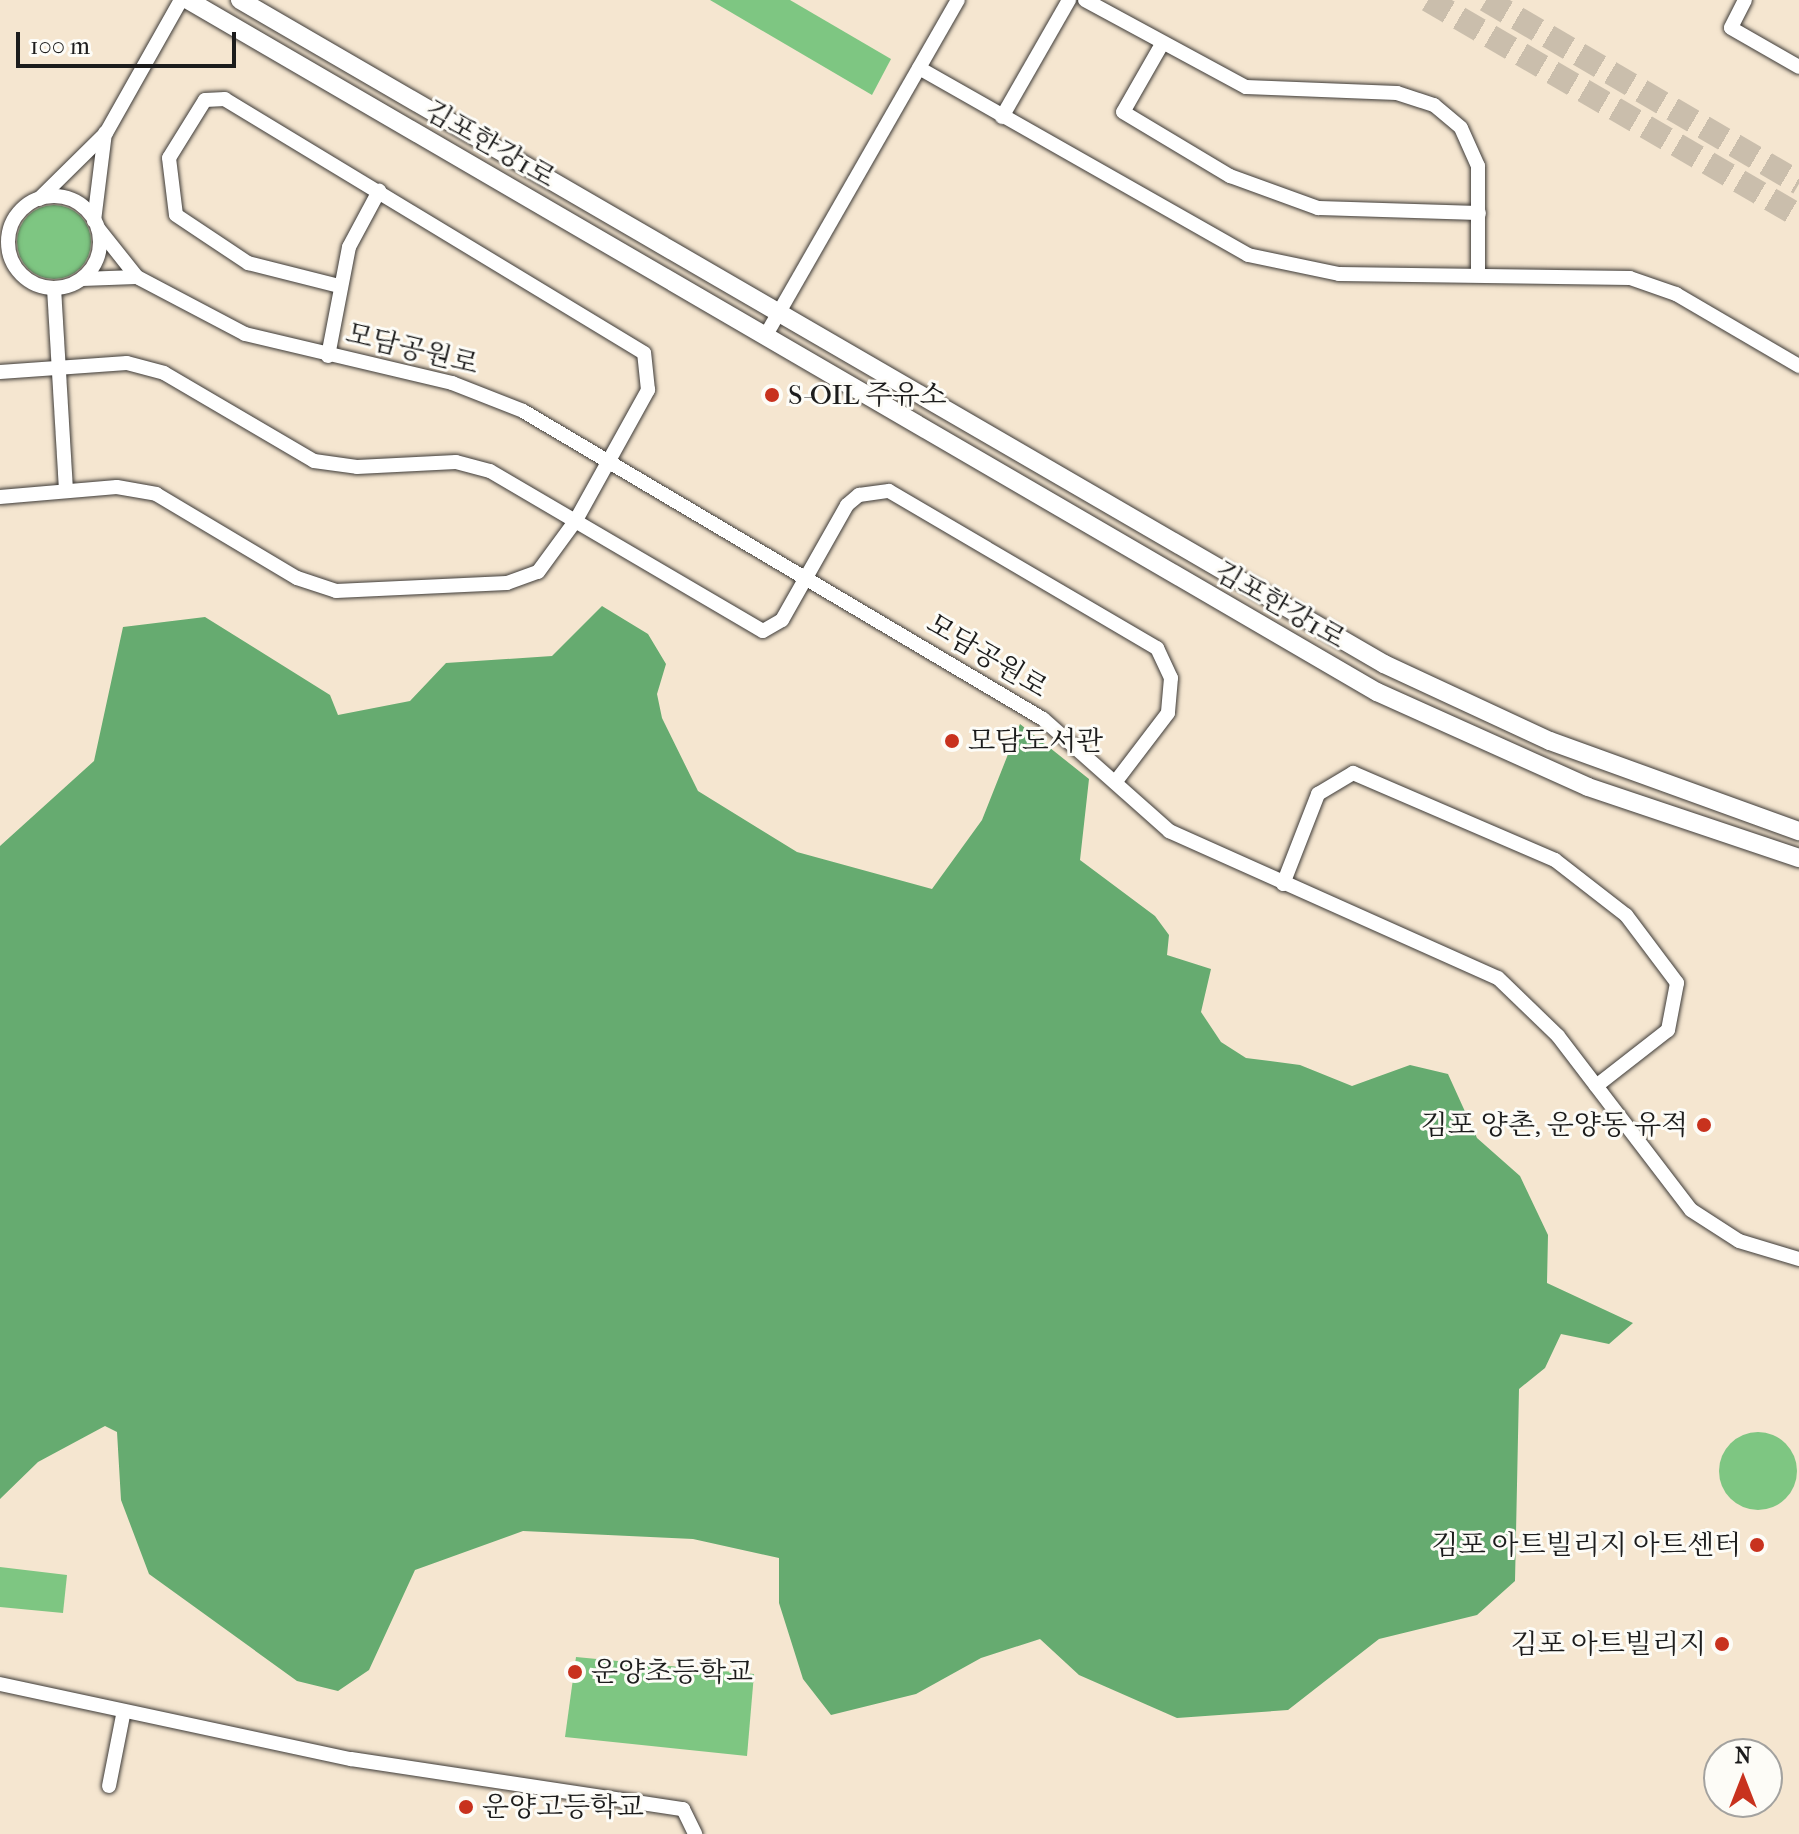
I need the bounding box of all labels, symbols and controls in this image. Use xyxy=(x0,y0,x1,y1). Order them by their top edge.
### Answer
scale bar xyxy=(20,16,240,66)
text: 100 m xyxy=(30,32,90,60)
street label: 김포한강1로 xyxy=(419,93,561,195)
street label: 모담공원로 xyxy=(342,316,482,382)
place label: S-OIL 주유소 xyxy=(788,378,946,412)
marker: S-OIL 주유소 xyxy=(763,386,781,404)
street label: 김포한강1로 xyxy=(1209,554,1351,656)
street label: 모담공원로 xyxy=(920,607,1054,705)
place label: 모담도서관 xyxy=(968,724,1103,758)
marker: 모담도서관 xyxy=(943,732,961,750)
place label: 김포 양촌, 운양동 유적 xyxy=(1421,1108,1688,1142)
marker: 김포 양촌, 운양동 유적 xyxy=(1695,1116,1713,1134)
place label: 김포 아트빌리지 아트센터 xyxy=(1431,1528,1741,1562)
marker: 김포 아트빌리지 아트센터 xyxy=(1748,1536,1766,1554)
place label: 김포 아트빌리지 xyxy=(1511,1627,1706,1661)
marker: 김포 아트빌리지 xyxy=(1713,1635,1731,1653)
place label: 운양초등학교 xyxy=(591,1655,753,1689)
marker: 운양초등학교 xyxy=(566,1663,584,1681)
north arrow xyxy=(1703,1738,1783,1818)
text: N xyxy=(1735,1743,1751,1769)
place label: 운양고등학교 xyxy=(482,1790,644,1824)
marker: 운양고등학교 xyxy=(457,1798,475,1816)

